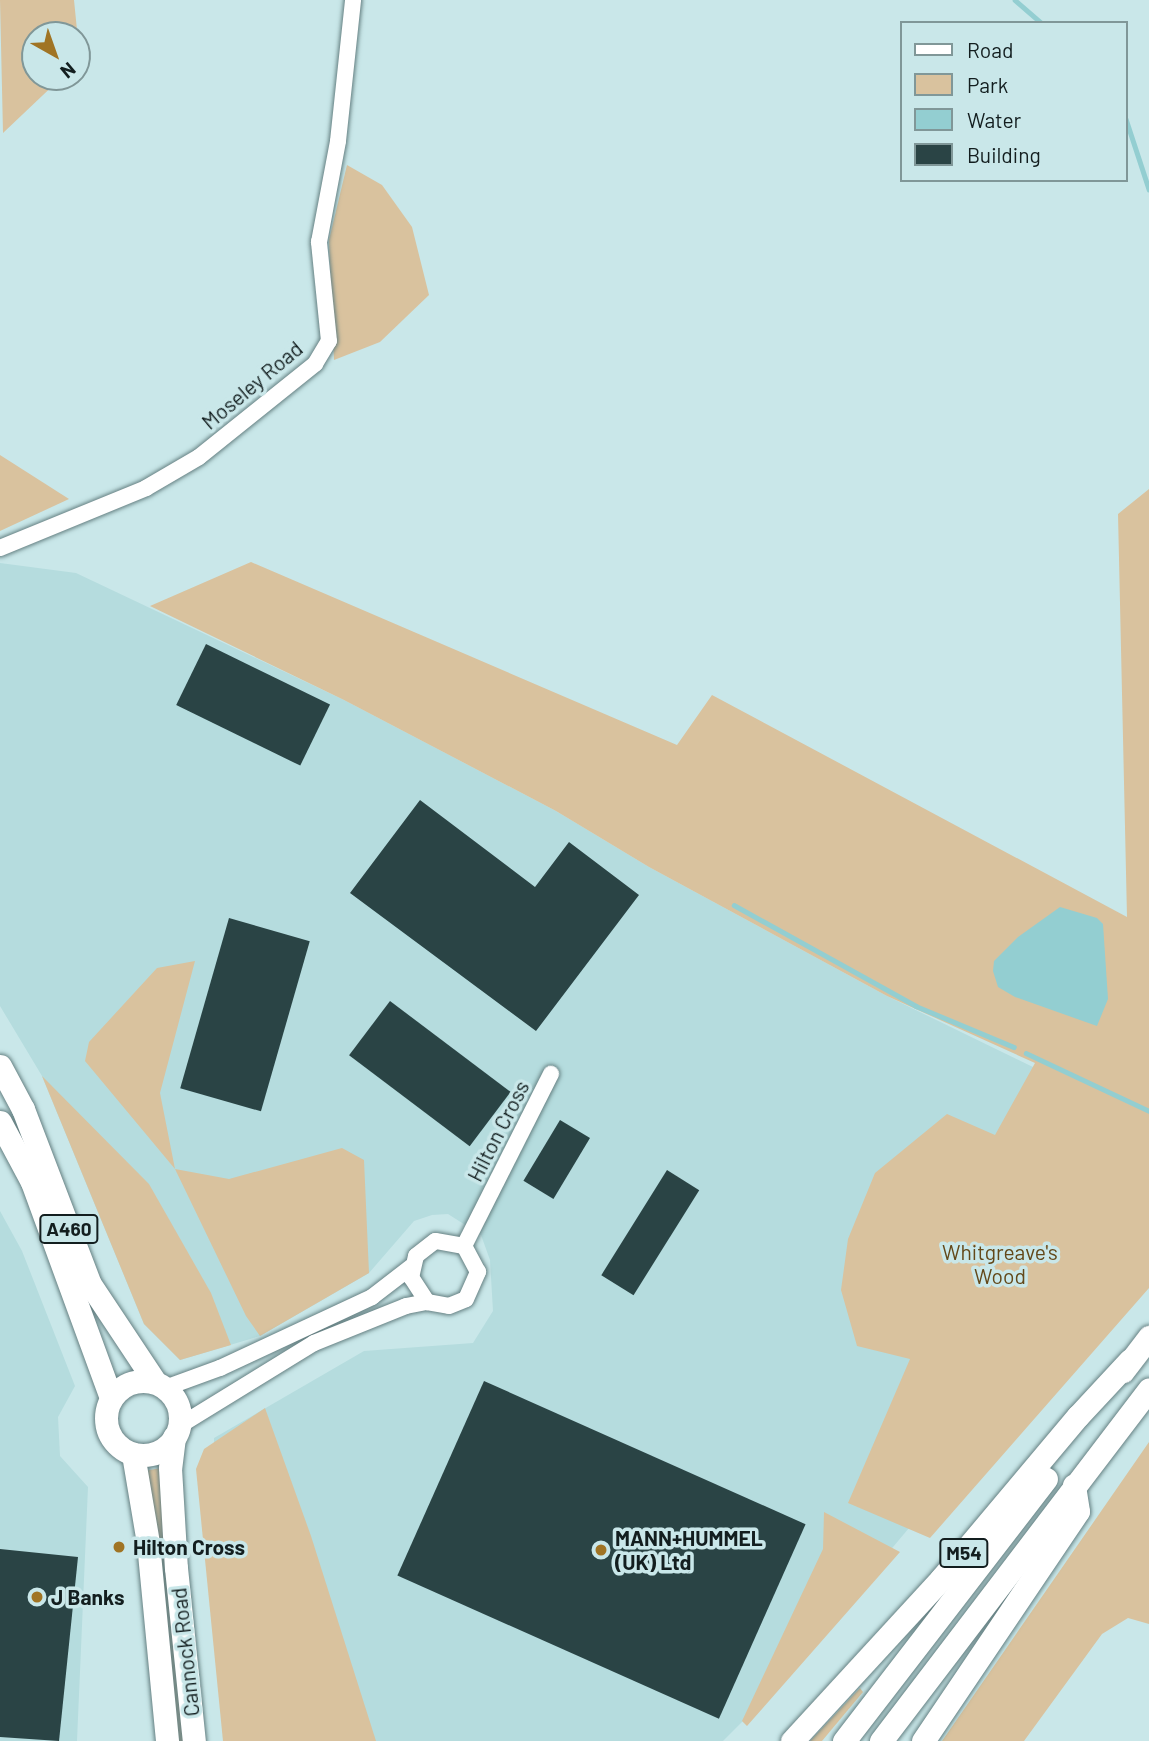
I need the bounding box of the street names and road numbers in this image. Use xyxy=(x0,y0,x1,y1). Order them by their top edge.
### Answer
street label: Moseley Road xyxy=(196,336,308,434)
street label: Hilton Cross xyxy=(462,1076,534,1186)
road number: A460 xyxy=(39,1214,99,1245)
road number: M54 xyxy=(938,1538,990,1568)
street label: Cannock Road xyxy=(166,1586,204,1718)

